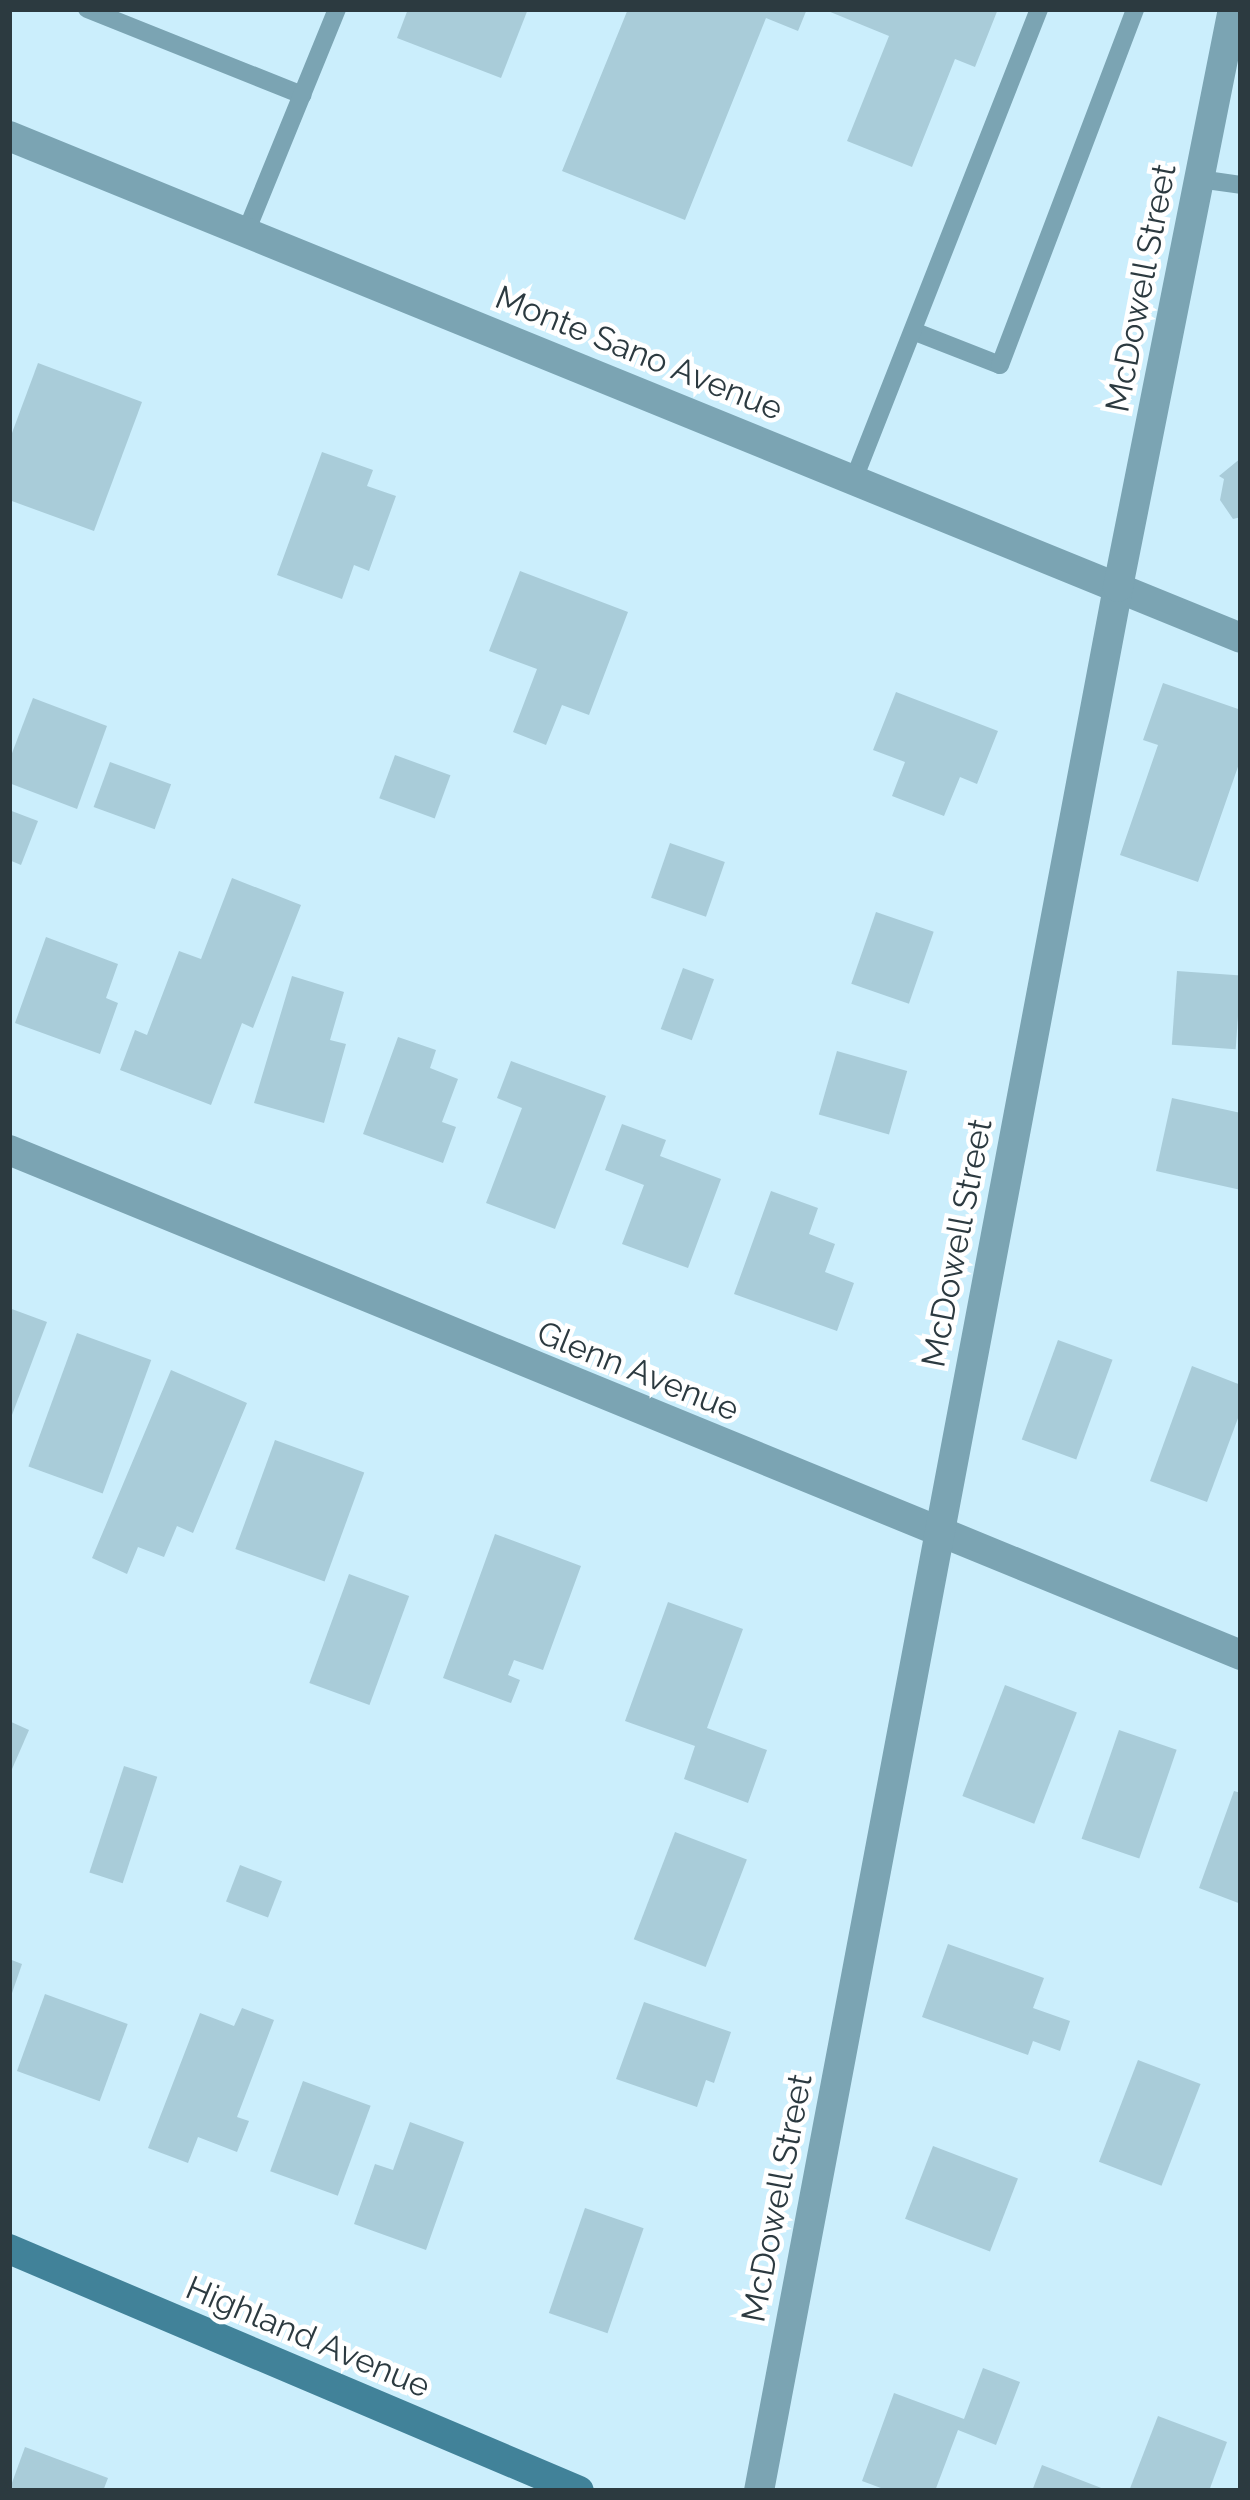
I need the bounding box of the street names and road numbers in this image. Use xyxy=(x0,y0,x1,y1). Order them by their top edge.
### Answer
street label: McDowell Street xyxy=(1097,160,1185,416)
street label: Monte Sano Avenue xyxy=(489,277,789,429)
street label: McDowell Street xyxy=(913,1115,1001,1371)
street label: Glenn Avenue xyxy=(531,1312,745,1430)
street label: McDowell Street xyxy=(733,2070,821,2326)
street label: Highland Avenue xyxy=(180,2268,436,2406)

